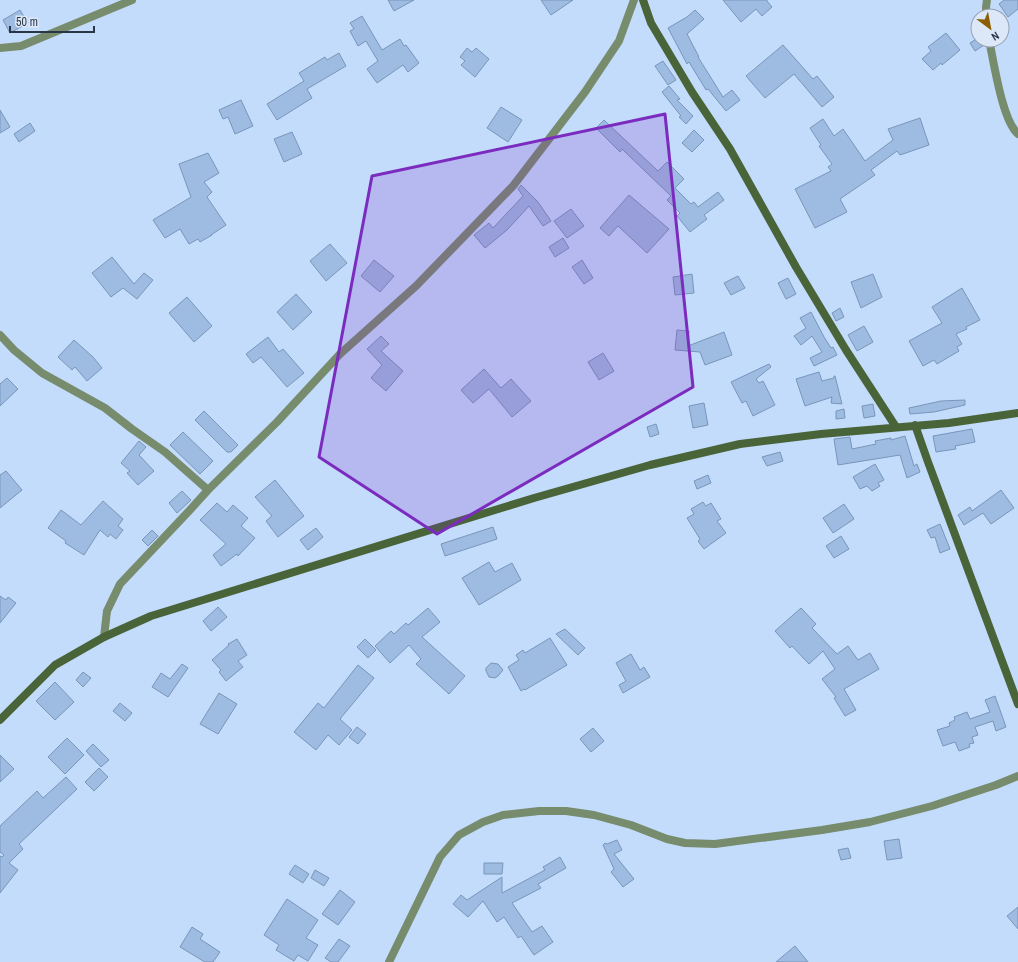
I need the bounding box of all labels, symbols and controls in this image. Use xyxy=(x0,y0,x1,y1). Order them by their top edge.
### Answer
scale bar xyxy=(10,8,94,34)
north arrow xyxy=(970,8,1010,48)
text: 50 m xyxy=(16,14,38,30)
text: N xyxy=(989,29,1002,44)

